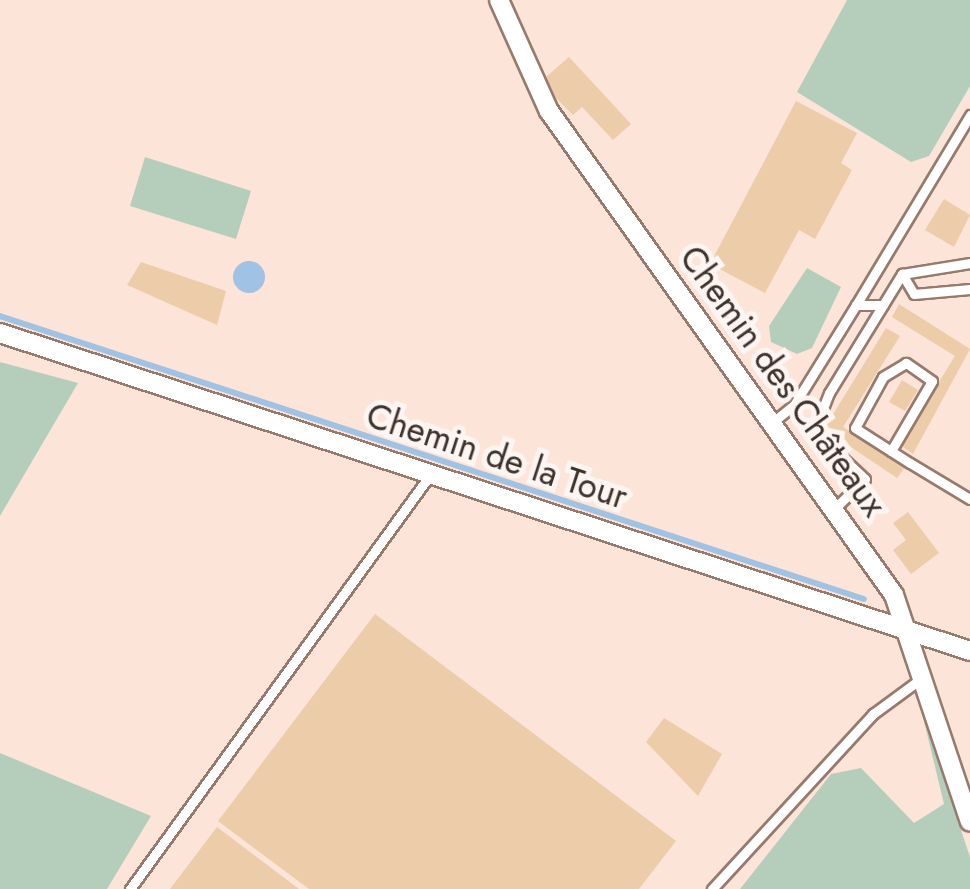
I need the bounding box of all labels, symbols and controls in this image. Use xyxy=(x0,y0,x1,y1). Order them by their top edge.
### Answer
street label: Chemin des Châteaux xyxy=(671,238,895,524)
street label: Chemin de la Tour xyxy=(361,394,633,518)

